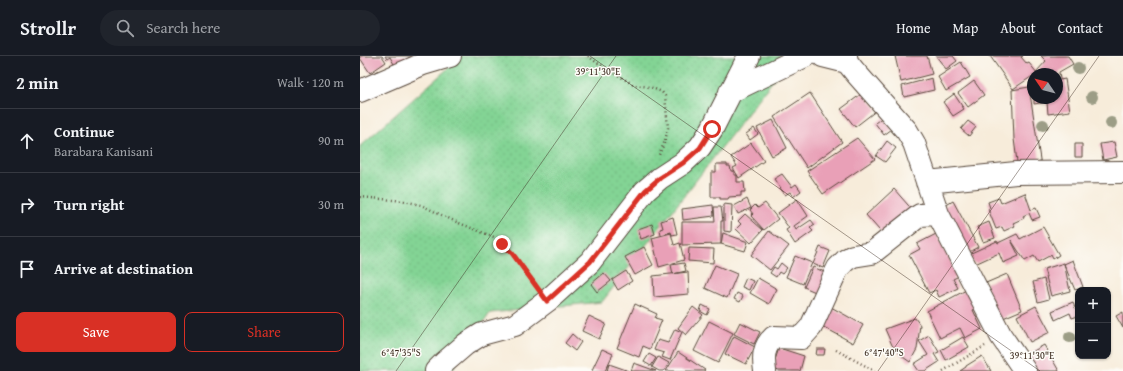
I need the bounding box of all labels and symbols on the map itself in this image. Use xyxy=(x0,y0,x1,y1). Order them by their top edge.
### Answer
text: 39°11'30"E xyxy=(576,64,620,79)
north arrow xyxy=(1027,68,1063,104)
route start xyxy=(703,120,721,138)
route end xyxy=(493,235,511,253)
text: 6°47'35"S xyxy=(381,345,421,360)
text: 6°47'40"S xyxy=(864,345,904,360)
text: 39°11'30"E xyxy=(1010,348,1054,363)

